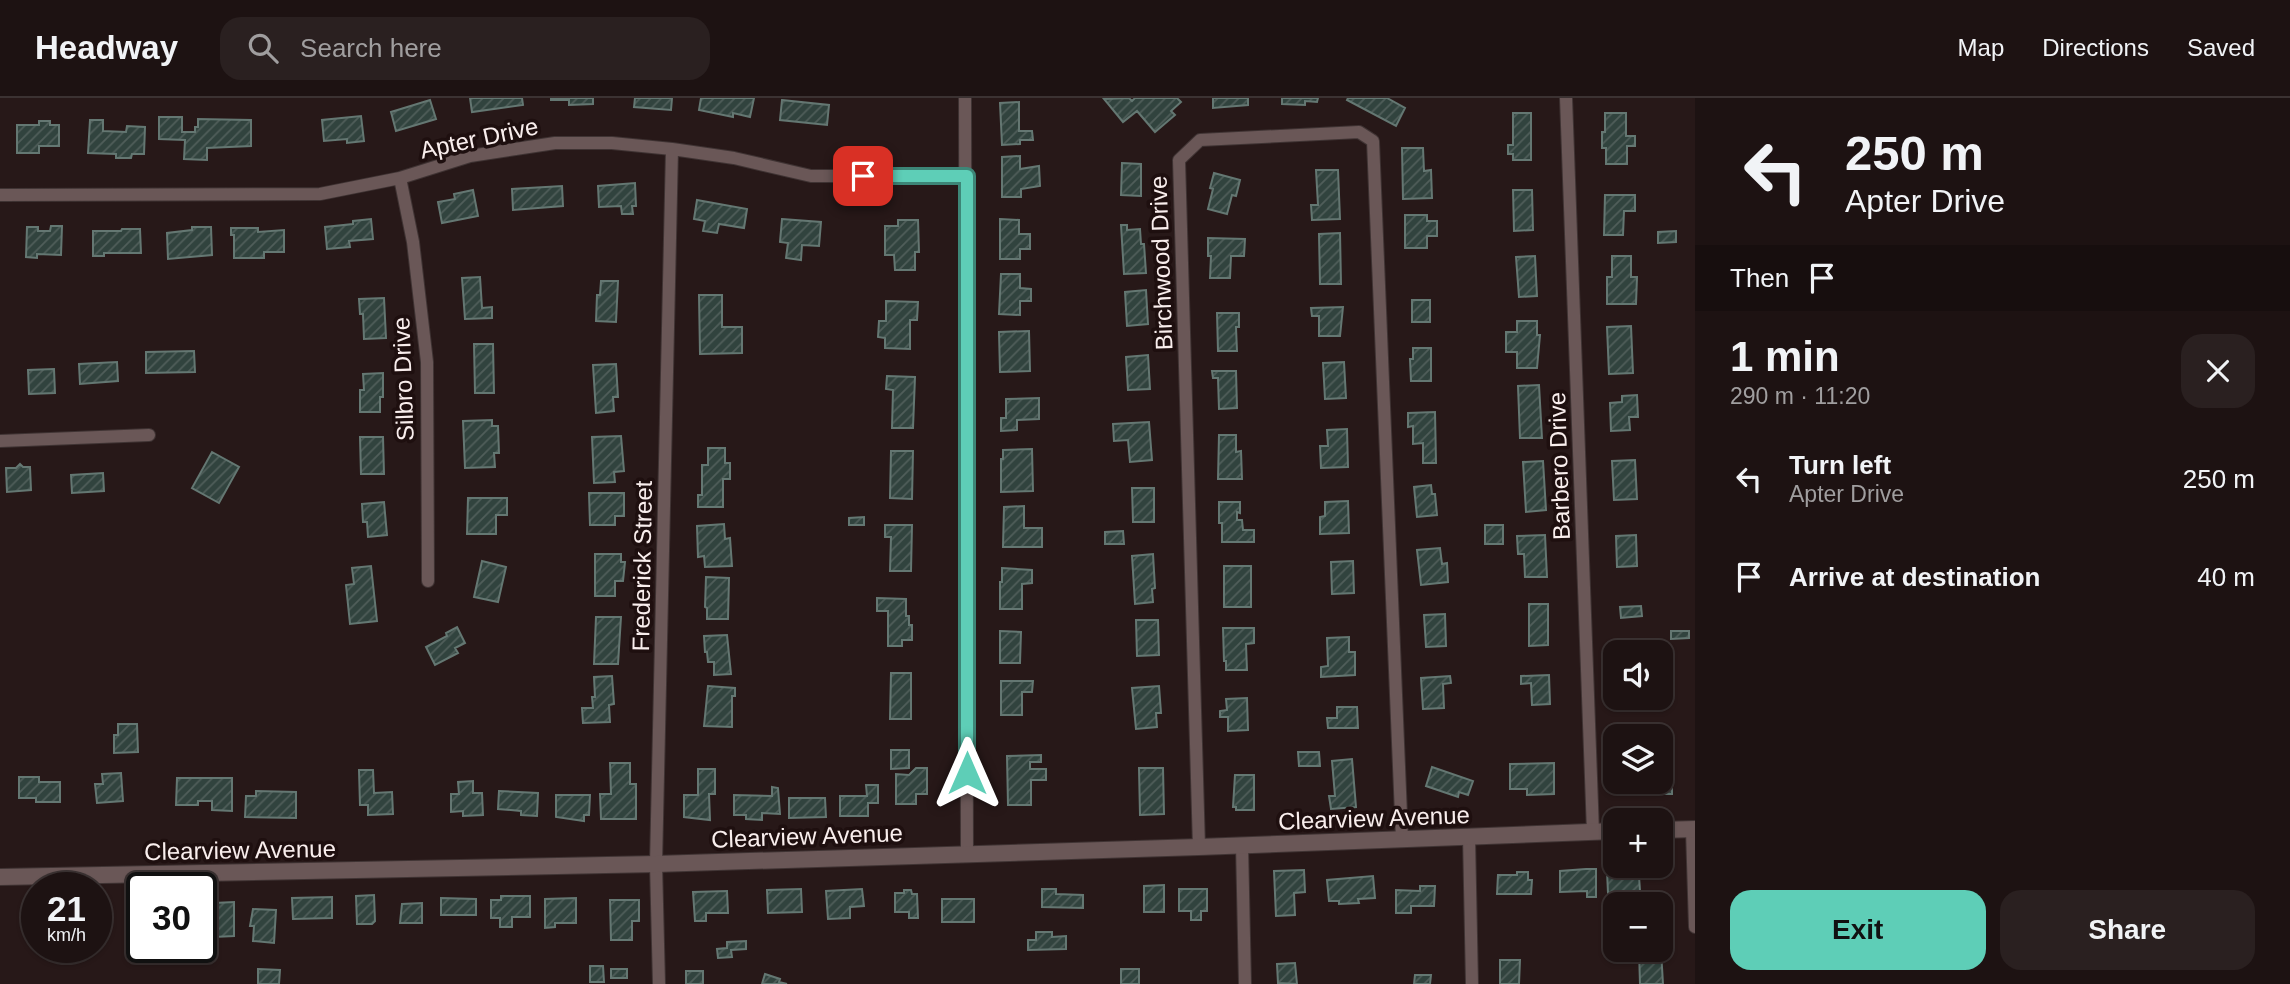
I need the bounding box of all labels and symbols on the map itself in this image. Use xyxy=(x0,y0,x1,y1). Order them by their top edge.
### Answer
street label: Apter Drive xyxy=(417,112,541,164)
pin xyxy=(833,146,893,206)
street label: Birchwood Drive xyxy=(1144,175,1178,351)
street label: Silbro Drive xyxy=(387,317,419,441)
street label: Barbero Drive xyxy=(1543,392,1575,540)
street label: Frederick Street xyxy=(627,480,657,652)
position arrow xyxy=(930,736,1004,810)
street label: Clearview Avenue xyxy=(1278,801,1470,835)
street label: Clearview Avenue xyxy=(711,819,903,853)
street label: Clearview Avenue xyxy=(144,835,336,865)
speed limit sign: 30 xyxy=(126,872,217,963)

